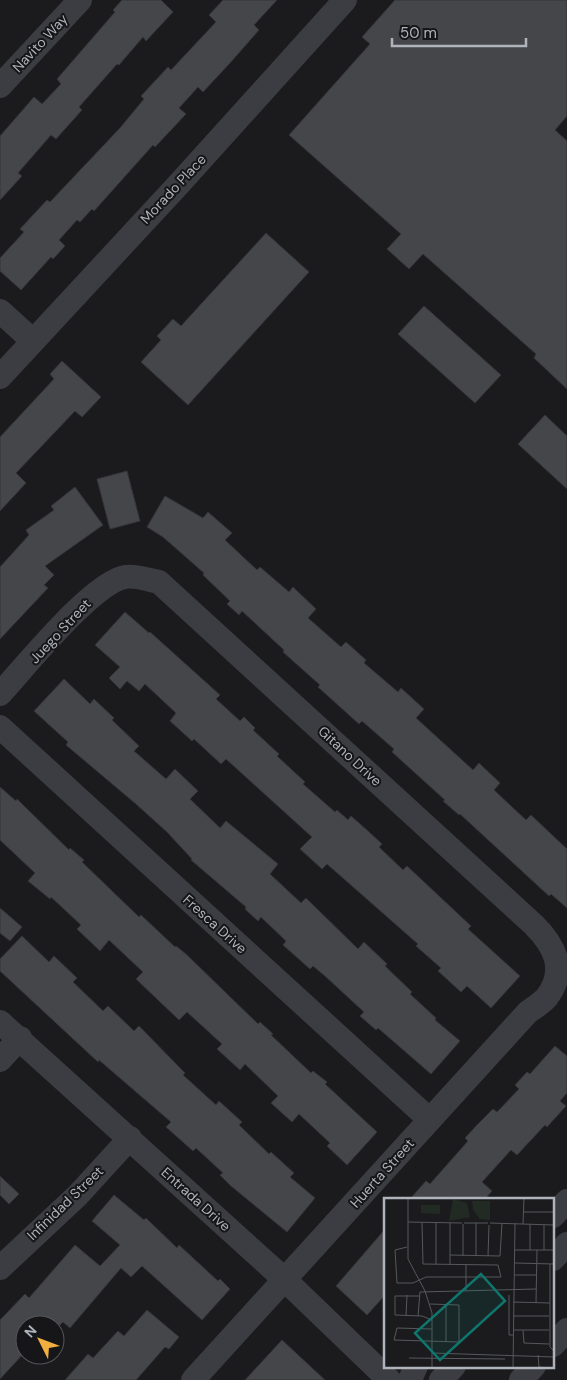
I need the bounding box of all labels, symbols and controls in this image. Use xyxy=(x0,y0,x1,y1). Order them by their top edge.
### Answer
street label: Navito Way xyxy=(8,10,72,76)
scale bar xyxy=(392,15,526,47)
text: 50 m xyxy=(400,23,437,43)
street label: Morado Place xyxy=(136,150,210,228)
street label: Juego Street xyxy=(25,595,95,667)
street label: Gitano Drive xyxy=(314,722,386,790)
street label: Fresca Drive xyxy=(179,891,251,957)
street label: Huerta Street xyxy=(346,1135,418,1211)
street label: Infinidad Street xyxy=(23,1162,107,1244)
street label: Entrada Drive xyxy=(157,1163,235,1235)
inset map xyxy=(384,1198,554,1368)
north arrow xyxy=(15,1315,65,1365)
text: N xyxy=(20,1321,40,1341)

